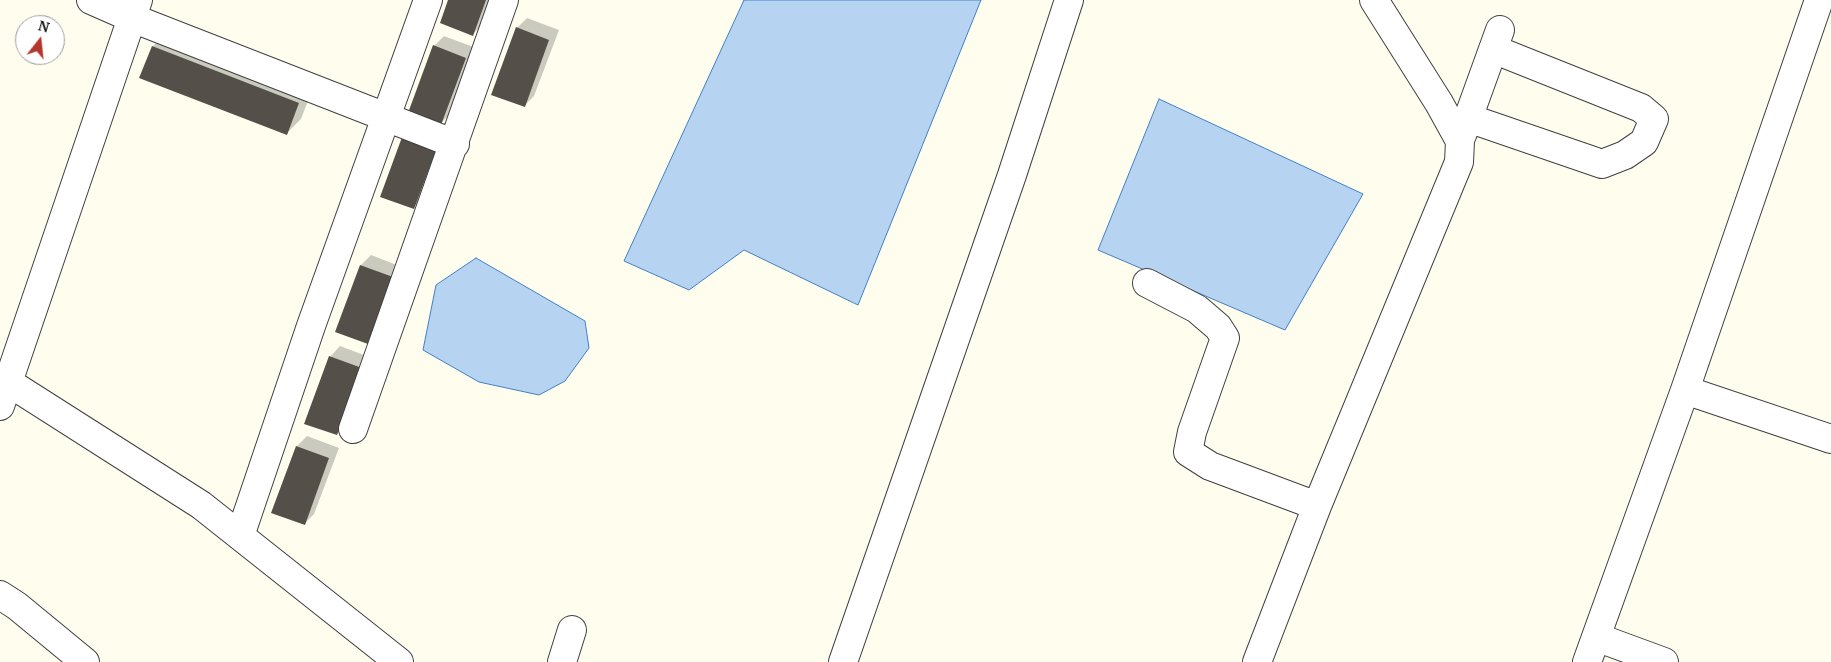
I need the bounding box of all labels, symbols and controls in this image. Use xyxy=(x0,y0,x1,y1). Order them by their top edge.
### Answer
north arrow xyxy=(15,15,65,65)
text: N xyxy=(36,15,52,37)

